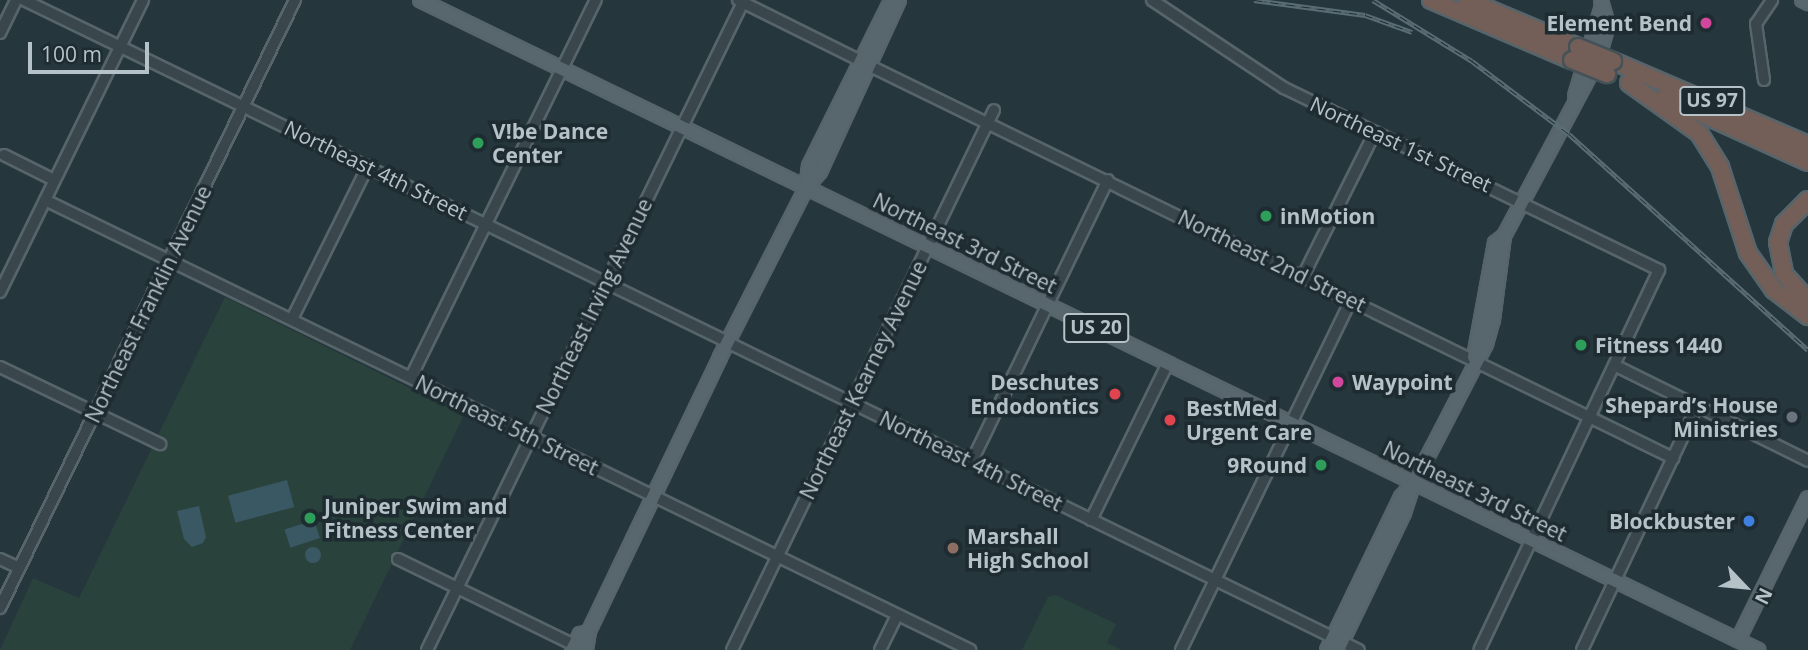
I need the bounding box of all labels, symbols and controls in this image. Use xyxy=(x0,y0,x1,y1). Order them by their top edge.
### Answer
place label: Element Bend xyxy=(1546,10,1692,36)
marker: Element Bend xyxy=(1698,15,1714,31)
scale bar xyxy=(32,28,152,72)
text: 100 m xyxy=(41,40,102,68)
road number: US 97 xyxy=(1679,86,1745,116)
street label: Northeast 1st Street xyxy=(1306,91,1496,197)
street label: Northeast 4th Street xyxy=(280,115,472,225)
place label: V!be Dance Center xyxy=(492,118,608,168)
marker: V!be Dance Center xyxy=(470,135,486,151)
street label: Northeast Franklin Avenue xyxy=(80,181,216,427)
street label: Northeast 3rd Street xyxy=(869,188,1061,298)
street label: Northeast Irving Avenue xyxy=(531,194,657,418)
place label: inMotion xyxy=(1280,203,1375,229)
street label: Northeast 2nd Street xyxy=(1174,205,1370,317)
marker: inMotion xyxy=(1258,208,1274,224)
street label: Northeast Kearney Avenue xyxy=(794,257,932,503)
road number: US 20 xyxy=(1063,312,1129,344)
place label: Fitness 1440 xyxy=(1595,332,1723,358)
marker: Fitness 1440 xyxy=(1573,337,1589,353)
place label: Deschutes Endodontics xyxy=(970,369,1099,419)
place label: Waypoint xyxy=(1352,369,1453,395)
street label: Northeast 5th Street xyxy=(411,370,603,480)
marker: Waypoint xyxy=(1330,374,1346,390)
marker: Deschutes Endodontics xyxy=(1105,384,1125,404)
place label: Shepard’s House Ministries xyxy=(1605,392,1778,442)
place label: BestMed Urgent Care xyxy=(1186,395,1312,445)
street label: Northeast 4th Street xyxy=(875,406,1067,516)
marker: Shepard’s House Ministries xyxy=(1784,409,1800,425)
marker: BestMed Urgent Care xyxy=(1160,410,1180,430)
street label: Northeast 3rd Street xyxy=(1379,436,1571,546)
place label: 9Round xyxy=(1227,452,1307,478)
marker: 9Round xyxy=(1313,457,1329,473)
place label: Juniper Swim and Fitness Center xyxy=(324,493,507,543)
place label: Blockbuster xyxy=(1609,508,1735,534)
marker: Juniper Swim and Fitness Center xyxy=(302,510,318,526)
marker: Blockbuster xyxy=(1741,513,1757,529)
place label: Marshall High School xyxy=(967,523,1089,573)
marker: Marshall High School xyxy=(945,540,961,556)
north arrow xyxy=(1710,552,1780,622)
text: N xyxy=(1749,584,1779,609)

